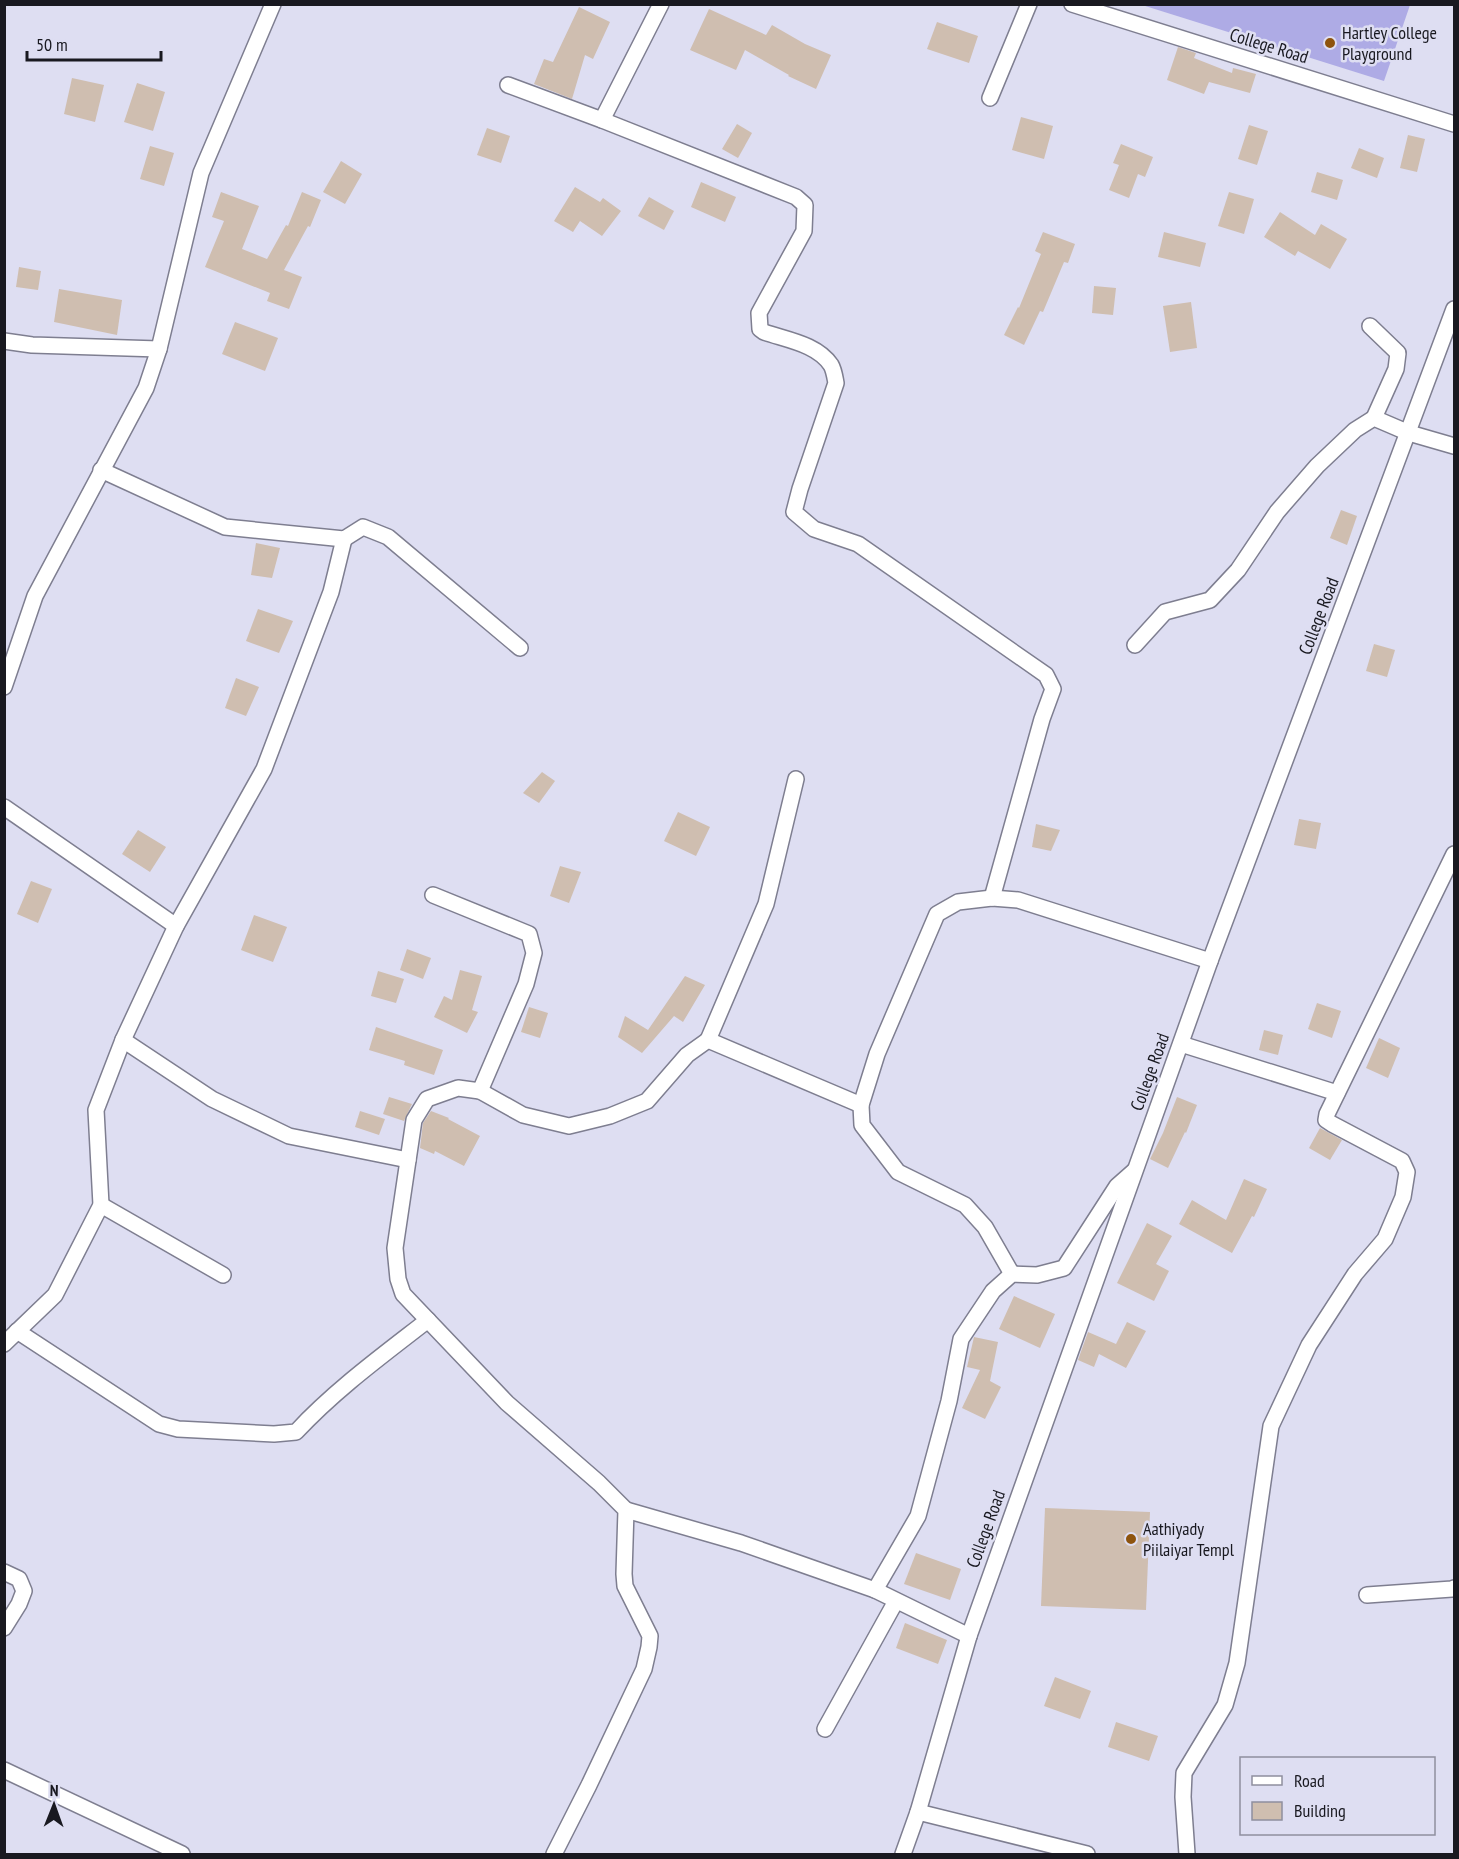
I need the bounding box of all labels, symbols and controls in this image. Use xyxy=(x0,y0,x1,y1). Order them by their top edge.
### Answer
place label: Hartley College Playground xyxy=(1342,21,1437,65)
street label: College Road xyxy=(1227,23,1311,68)
scale bar xyxy=(27,24,160,62)
text: 50 m xyxy=(36,33,68,56)
marker: Hartley College Playground xyxy=(1323,36,1337,50)
street label: College Road xyxy=(1293,574,1344,658)
street label: College Road xyxy=(1125,1030,1174,1114)
street label: College Road xyxy=(961,1487,1010,1571)
place label: Aathiyady Piilaiyar Templ xyxy=(1143,1517,1235,1561)
marker: Aathiyady Piilaiyar Templ xyxy=(1124,1532,1138,1546)
legend xyxy=(1240,1757,1435,1835)
text: Road xyxy=(1294,1769,1325,1792)
north arrow xyxy=(24,1775,84,1835)
text: N xyxy=(50,1780,59,1800)
text: Building xyxy=(1294,1799,1346,1822)

